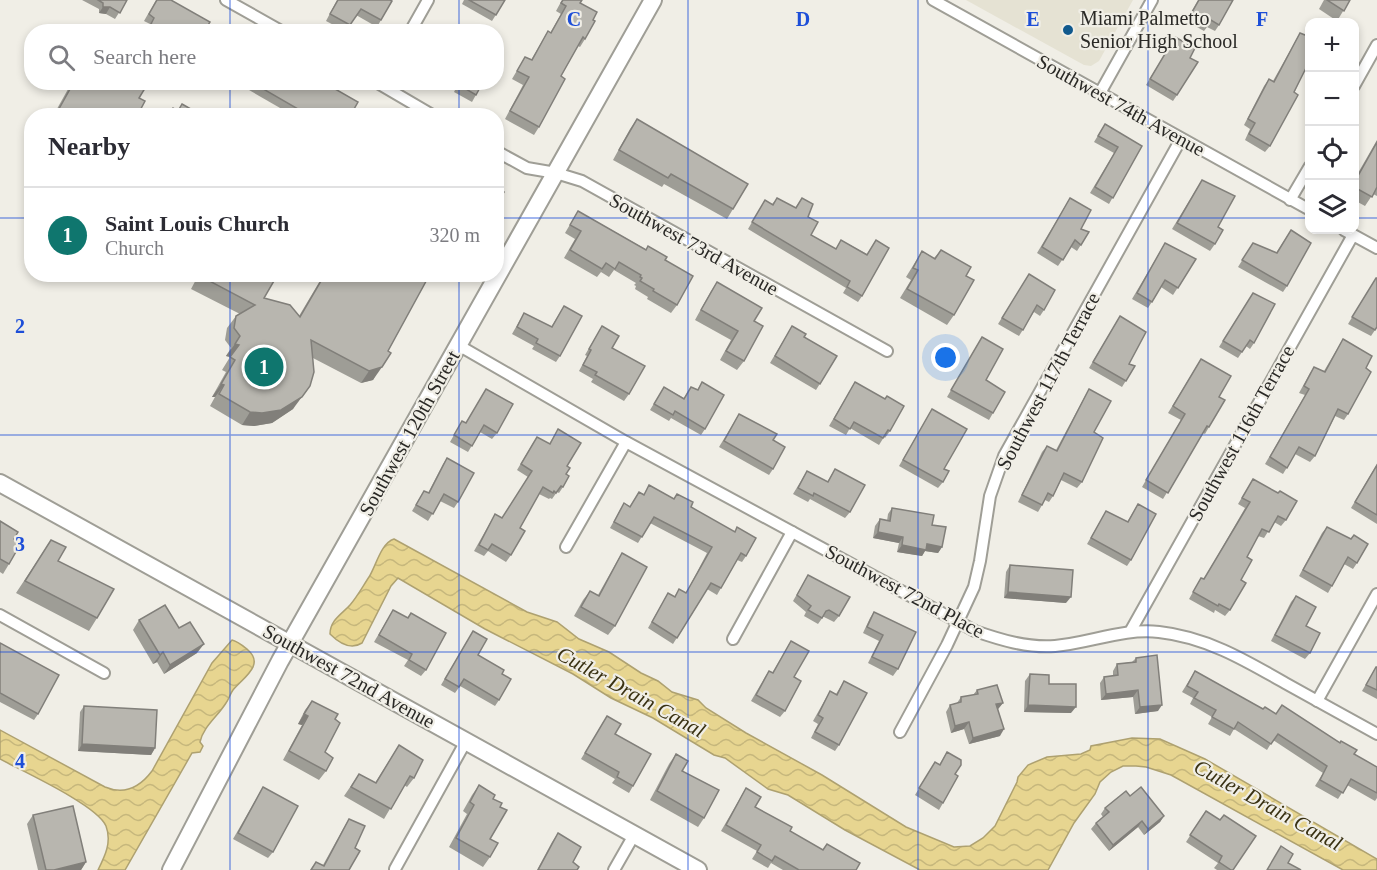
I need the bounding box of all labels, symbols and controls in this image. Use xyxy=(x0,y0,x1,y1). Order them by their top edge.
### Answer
place label: Miami Palmetto Senior High School xyxy=(1080,7,1238,53)
text: C xyxy=(567,8,581,30)
text: D xyxy=(796,8,810,30)
text: E xyxy=(1026,8,1040,30)
text: F xyxy=(1256,8,1268,30)
map controls xyxy=(1305,18,1359,234)
button: + xyxy=(1305,18,1359,72)
marker: Miami Palmetto Senior High School xyxy=(1061,23,1075,37)
search box xyxy=(24,24,504,90)
icon: search xyxy=(45,41,78,74)
text: Search here xyxy=(93,44,196,69)
street label: Southwest 74th Avenue xyxy=(1033,50,1209,160)
button: − xyxy=(1305,72,1359,126)
button: locate xyxy=(1305,126,1359,180)
text: Nearby xyxy=(48,132,130,161)
button: layers xyxy=(1305,180,1359,234)
street label: Southwest 73rd Avenue xyxy=(606,188,782,300)
text: Saint Louis Church xyxy=(105,211,289,236)
text: 1 xyxy=(63,224,73,246)
text: 320 m xyxy=(429,224,480,246)
text: Church xyxy=(105,237,164,259)
street label: Southwest 117th Terrace xyxy=(992,289,1104,473)
text: 2 xyxy=(15,315,25,337)
street label: Southwest 116th Terrace xyxy=(1184,341,1299,525)
your location xyxy=(931,343,960,372)
pin: 1 xyxy=(244,344,284,389)
street label: Southwest 120th Street xyxy=(354,346,464,519)
text: 3 xyxy=(15,533,25,555)
street label: Southwest 72nd Place xyxy=(822,540,988,642)
street label: Southwest 72nd Avenue xyxy=(259,620,439,732)
water label: Cutler Drain Canal xyxy=(553,641,709,743)
text: 4 xyxy=(15,750,25,772)
water label: Cutler Drain Canal xyxy=(1190,754,1346,856)

